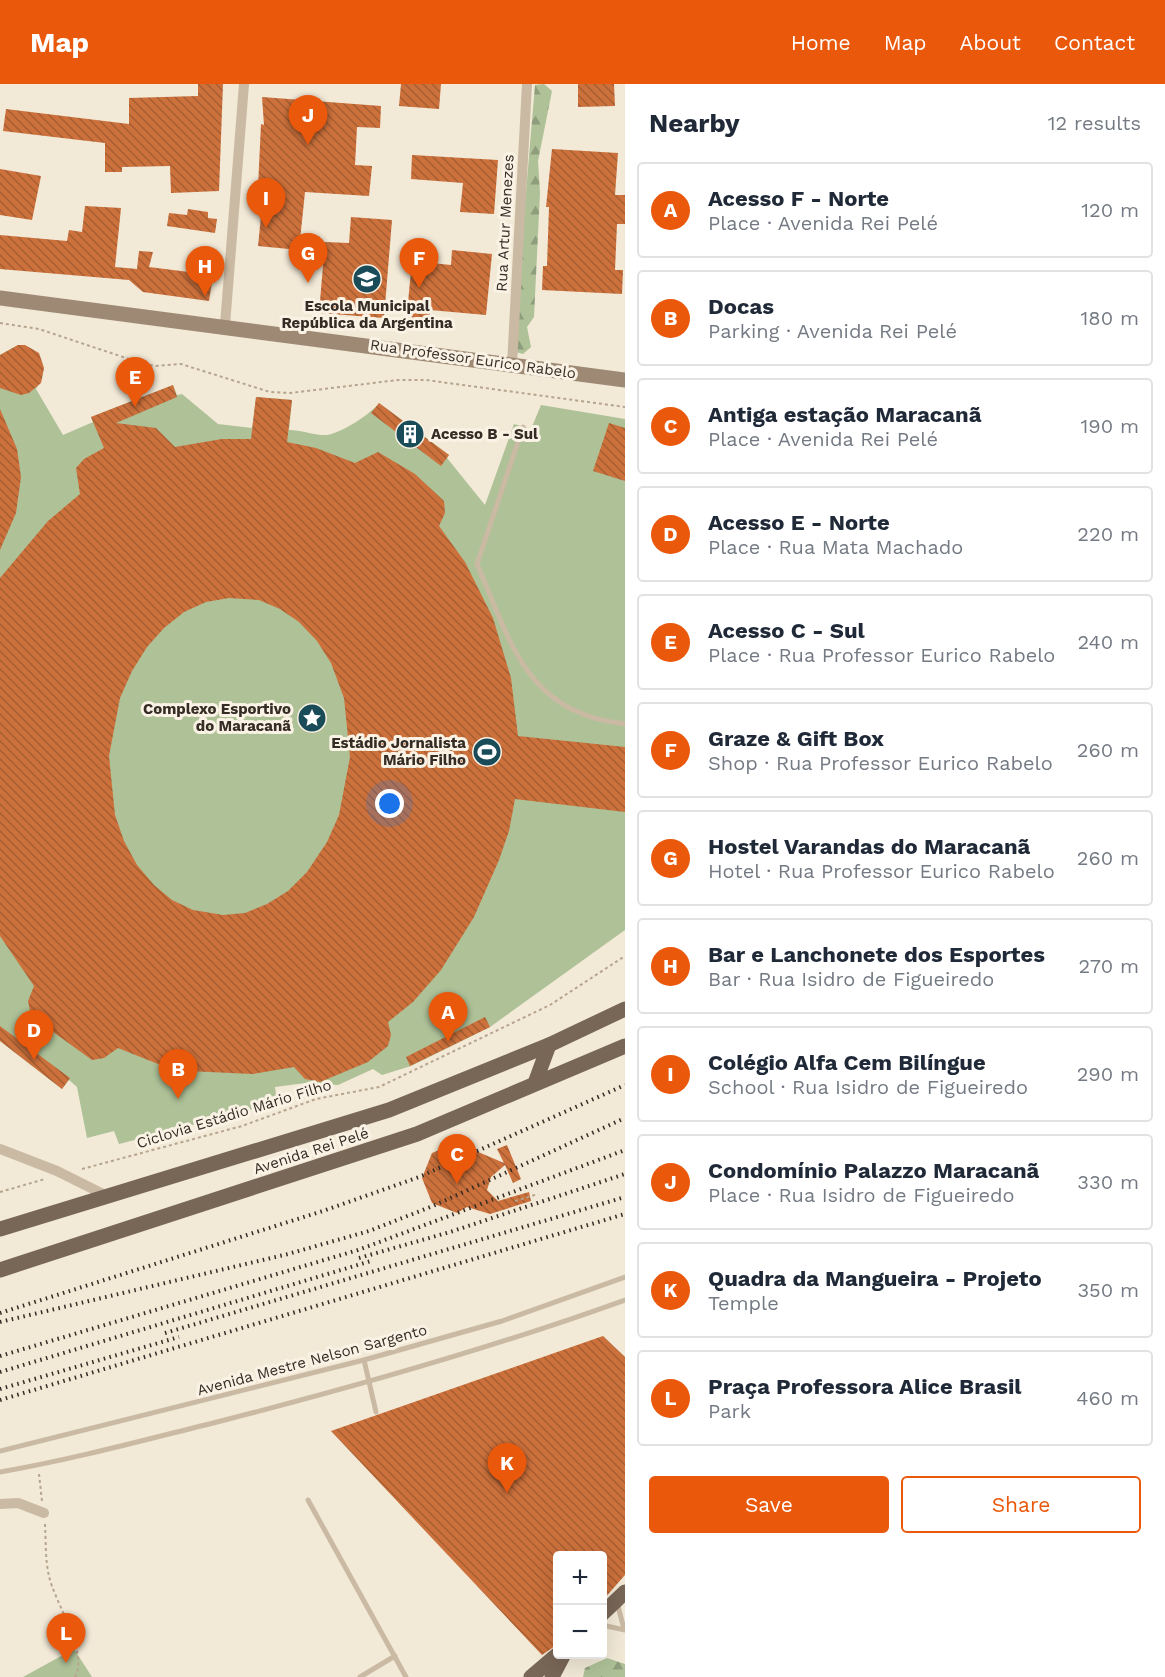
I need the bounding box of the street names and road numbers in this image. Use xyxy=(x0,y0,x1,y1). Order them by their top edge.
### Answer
street label: Rua Artur Menezes xyxy=(492,154,518,292)
street label: Rua Professor Eurico Rabelo xyxy=(369,336,577,382)
street label: Ciclovia Estádio Mário Filho xyxy=(135,1076,333,1152)
street label: Avenida Rei Pelé xyxy=(251,1124,371,1178)
street label: Avenida Mestre Nelson Sargento xyxy=(195,1321,429,1399)

